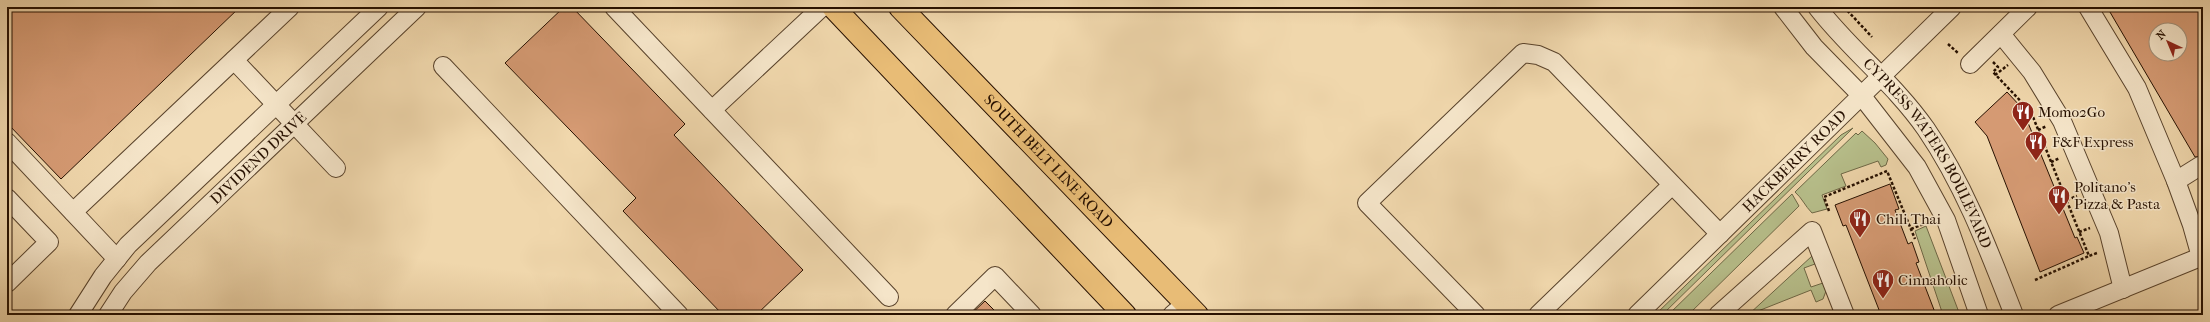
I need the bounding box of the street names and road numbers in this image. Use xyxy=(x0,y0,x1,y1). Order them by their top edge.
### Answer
street label: CYPRESS WATERS BOULEVARD xyxy=(1859,54,1996,251)
street label: SOUTH BELT LINE ROAD xyxy=(980,90,1117,232)
street label: HACKBERRY ROAD xyxy=(1738,106,1850,216)
street label: DIVIDEND DRIVE xyxy=(206,108,310,208)

